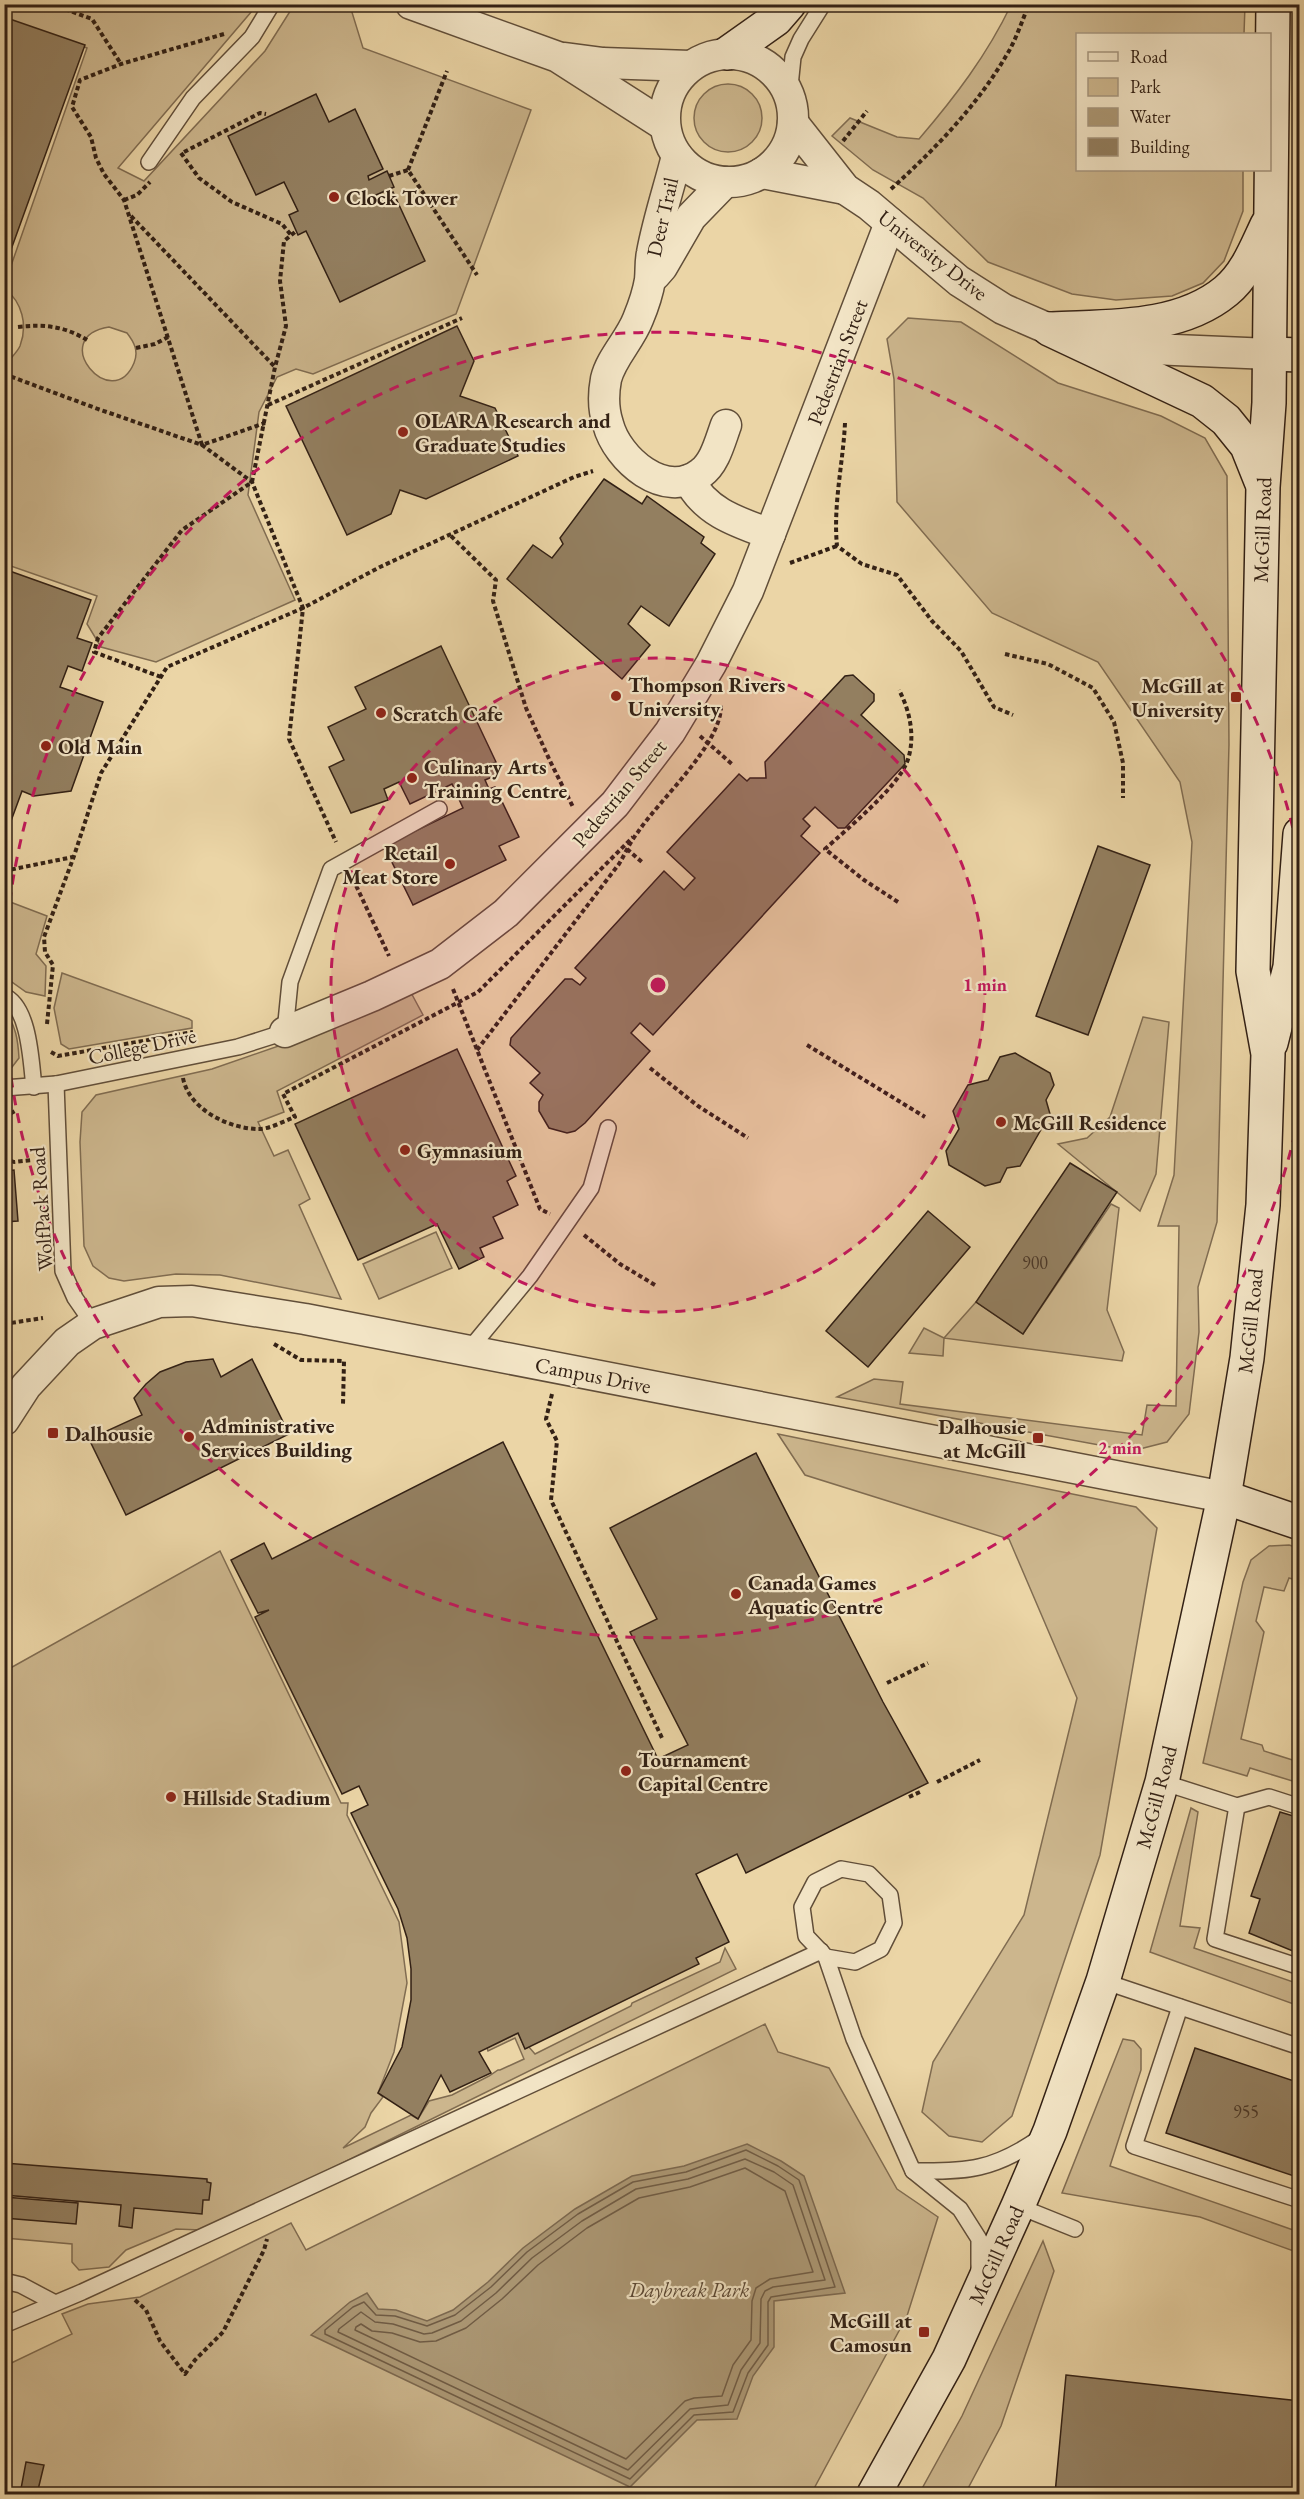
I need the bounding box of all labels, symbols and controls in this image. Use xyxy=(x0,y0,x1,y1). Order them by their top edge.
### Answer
legend xyxy=(1076,33,1271,171)
text: Road xyxy=(1130,45,1169,68)
text: Park xyxy=(1130,75,1161,98)
text: Water xyxy=(1130,105,1171,128)
text: Building xyxy=(1130,135,1190,158)
street label: Deer Trail xyxy=(640,175,684,259)
place label: Clock Tower xyxy=(346,184,458,211)
marker: Clock Tower xyxy=(327,190,341,204)
street label: University Drive xyxy=(873,204,993,306)
street label: Pedestrian Street xyxy=(801,295,874,429)
place label: OLARA Research and Graduate Studies xyxy=(415,407,611,458)
marker: OLARA Research and Graduate Studies xyxy=(396,425,410,439)
street label: McGill Road xyxy=(1247,476,1277,583)
place label: Thompson Rivers University xyxy=(628,671,785,722)
place label: McGill at University xyxy=(1132,672,1225,723)
marker: Thompson Rivers University xyxy=(609,689,623,703)
marker: McGill at University xyxy=(1229,690,1243,704)
place label: Scratch Cafe xyxy=(393,700,503,727)
marker: Scratch Cafe xyxy=(374,706,388,720)
place label: Old Main xyxy=(58,733,142,760)
street label: Pedestrian Street xyxy=(566,733,672,852)
marker: Old Main xyxy=(39,739,53,753)
place label: Culinary Arts Training Centre xyxy=(424,753,567,804)
marker: Culinary Arts Training Centre xyxy=(405,771,419,785)
place label: Retail Meat Store xyxy=(342,839,438,890)
marker: Retail Meat Store xyxy=(443,857,457,871)
text: 1 min xyxy=(963,973,1007,996)
centre of rings xyxy=(648,975,668,995)
street label: College Drive xyxy=(86,1021,198,1071)
place label: McGill Residence xyxy=(1013,1109,1167,1136)
marker: McGill Residence xyxy=(994,1115,1008,1129)
place label: Gymnasium xyxy=(417,1137,523,1164)
marker: Gymnasium xyxy=(398,1143,412,1157)
street label: WolfPack Road xyxy=(23,1146,59,1272)
house number: 900 xyxy=(1022,1251,1048,1274)
street label: McGill Road xyxy=(1231,1267,1269,1375)
street label: Campus Drive xyxy=(533,1351,653,1399)
place label: Administrative Services Building xyxy=(200,1412,353,1463)
place label: Dalhousie at McGill xyxy=(938,1413,1026,1464)
place label: Dalhousie xyxy=(65,1420,153,1447)
marker: Dalhousie xyxy=(46,1426,60,1440)
marker: Administrative Services Building xyxy=(182,1430,196,1444)
marker: Dalhousie at McGill xyxy=(1031,1431,1045,1445)
text: 2 min xyxy=(1098,1436,1142,1459)
place label: Canada Games Aquatic Centre xyxy=(747,1569,883,1620)
marker: Canada Games Aquatic Centre xyxy=(729,1587,743,1601)
street label: McGill Road xyxy=(1129,1742,1183,1852)
place label: Tournament Capital Centre xyxy=(638,1746,768,1797)
marker: Tournament Capital Centre xyxy=(619,1764,633,1778)
place label: Hillside Stadium xyxy=(183,1784,331,1811)
marker: Hillside Stadium xyxy=(164,1790,178,1804)
house number: 955 xyxy=(1233,2100,1259,2123)
street label: McGill Road xyxy=(962,2201,1030,2309)
park label: Daybreak Park xyxy=(628,2276,750,2303)
place label: McGill at Camosun xyxy=(829,2307,912,2358)
marker: McGill at Camosun xyxy=(917,2325,931,2339)

